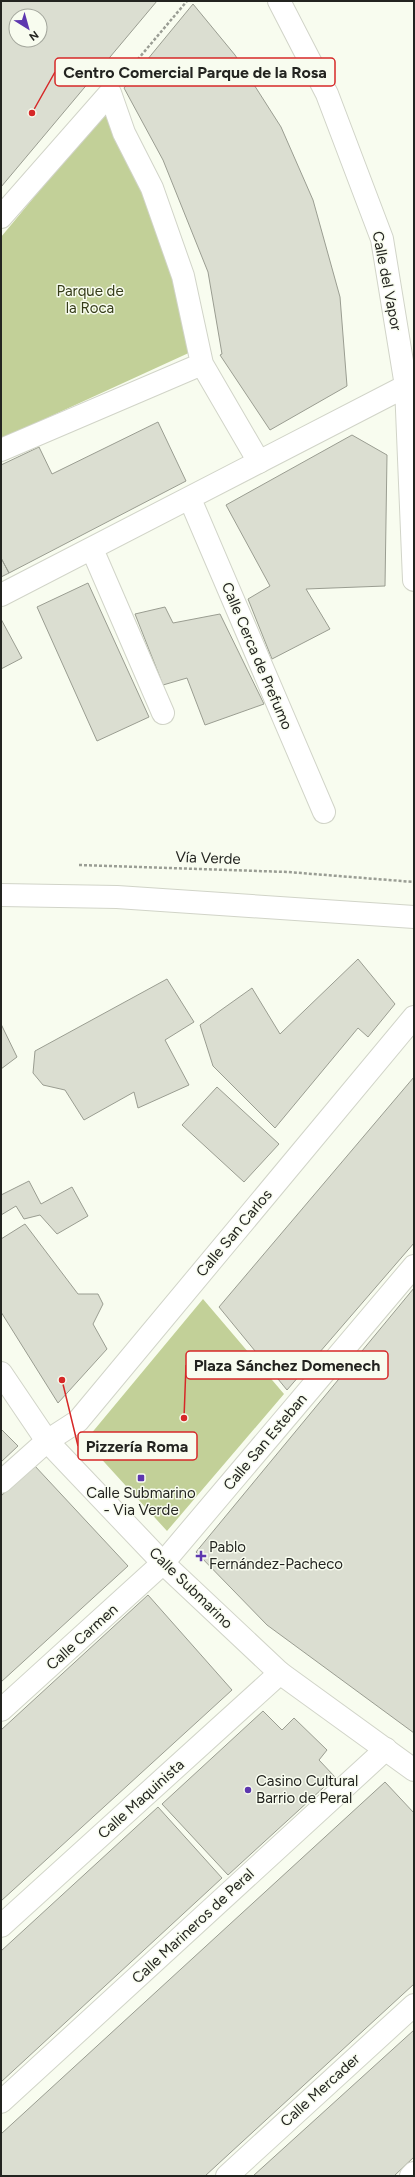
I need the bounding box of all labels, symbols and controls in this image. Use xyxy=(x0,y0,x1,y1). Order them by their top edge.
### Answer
north arrow xyxy=(8,8,48,48)
text: N xyxy=(26,28,41,43)
callout: Centro Comercial Parque de la Rosa xyxy=(55,58,335,86)
text: Centro Comercial Parque de la Rosa xyxy=(63,63,327,82)
street label: Calle del Vapor xyxy=(369,230,405,332)
park label: Parque de la Roca xyxy=(56,282,124,317)
street label: Calle Cerca de Prefumo xyxy=(218,580,296,733)
street label: Vía Verde xyxy=(175,848,241,868)
street label: Calle San Carlos xyxy=(192,1186,276,1280)
callout: Plaza Sánchez Domenech xyxy=(186,1351,388,1379)
text: Plaza Sánchez Domenech xyxy=(194,1356,380,1375)
street label: Calle San Esteban xyxy=(219,1390,311,1494)
callout: Pizzería Roma xyxy=(78,1432,197,1460)
text: Pizzería Roma xyxy=(86,1437,188,1456)
marker: Calle Submarino - Via Verde xyxy=(136,1473,146,1483)
place label: Calle Submarino - Via Verde xyxy=(86,1484,196,1519)
place label: Pablo Fernández-Pacheco xyxy=(209,1538,343,1573)
street label: Calle Submarino xyxy=(145,1544,237,1633)
marker: Pablo Fernández-Pacheco xyxy=(196,1551,206,1561)
street label: Calle Carmen xyxy=(43,1600,121,1674)
street label: Calle Maquinista xyxy=(94,1756,188,1842)
place label: Casino Cultural Barrio de Peral xyxy=(256,1772,358,1807)
marker: Casino Cultural Barrio de Peral xyxy=(243,1785,253,1795)
street label: Calle Marineros de Peral xyxy=(128,1865,258,1987)
street label: Calle Mercader xyxy=(277,2050,363,2130)

